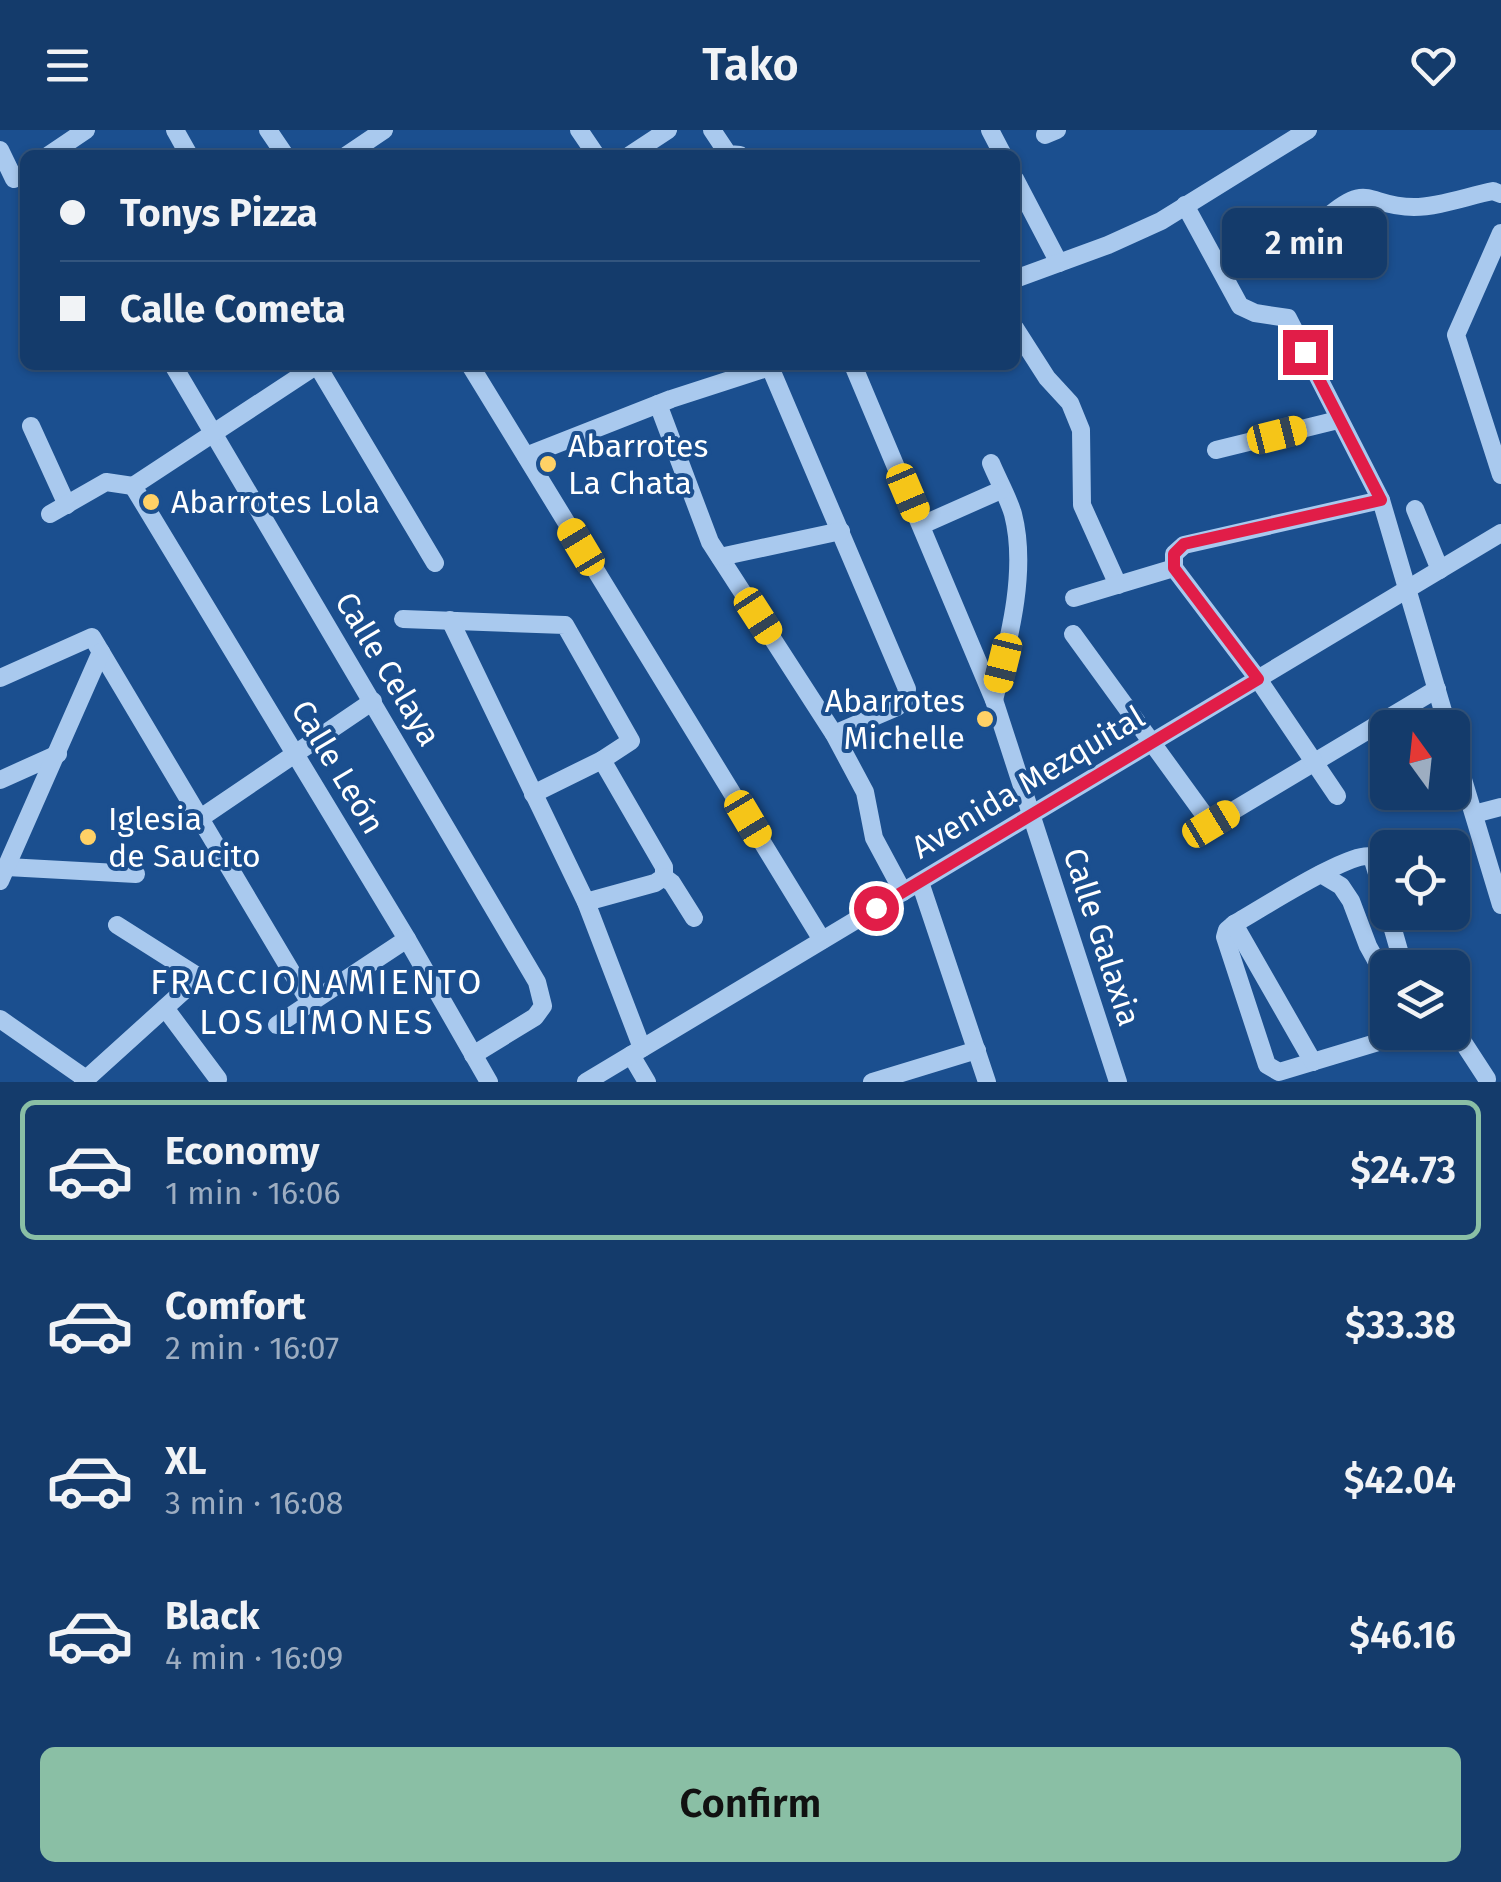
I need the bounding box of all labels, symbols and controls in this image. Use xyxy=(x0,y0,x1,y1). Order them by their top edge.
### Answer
icon: menu xyxy=(40,38,95,93)
text: Tako xyxy=(702,38,799,92)
icon: heart xyxy=(1406,38,1461,93)
text: Tonys Pizza xyxy=(120,190,318,236)
callout: 2 min xyxy=(1222,207,1388,277)
text: 2 min xyxy=(1265,224,1344,262)
text: Calle Cometa xyxy=(120,286,346,332)
route end xyxy=(1283,330,1328,375)
car xyxy=(1244,413,1310,457)
place label: Abarrotes La Chata xyxy=(568,427,708,502)
marker: Abarrotes La Chata xyxy=(537,453,559,475)
car xyxy=(882,460,934,526)
place label: Abarrotes Lola xyxy=(171,483,380,521)
marker: Abarrotes Lola xyxy=(140,491,162,513)
car xyxy=(553,514,609,580)
car xyxy=(729,583,787,649)
street label: Calle Celaya xyxy=(327,585,449,753)
car xyxy=(981,630,1025,696)
place label: Abarrotes Michelle xyxy=(825,682,965,757)
street label: Calle León xyxy=(283,693,393,841)
street label: Avenida Mezquital xyxy=(905,698,1151,866)
marker: Abarrotes Michelle xyxy=(974,708,996,730)
north arrow xyxy=(1370,710,1470,810)
map controls xyxy=(1370,710,1470,1050)
car xyxy=(720,786,776,852)
car xyxy=(1178,796,1244,852)
place label: Iglesia de Saucito xyxy=(108,800,261,875)
marker: Iglesia de Saucito xyxy=(77,826,99,848)
button: locate xyxy=(1370,830,1470,930)
street label: Calle Galaxia xyxy=(1055,843,1149,1031)
route start xyxy=(854,886,899,931)
button: layers xyxy=(1370,950,1470,1050)
district label: FRACCIONAMIENTO LOS LIMONES xyxy=(150,961,484,1043)
icon: car xyxy=(45,1125,135,1215)
text: Economy xyxy=(165,1128,320,1174)
text: $24.73 xyxy=(1350,1147,1456,1193)
text: 1 min · 16:06 xyxy=(165,1174,341,1212)
icon: car xyxy=(45,1280,135,1370)
text: Comfort xyxy=(165,1283,306,1329)
text: $33.38 xyxy=(1345,1302,1456,1348)
text: 2 min · 16:07 xyxy=(165,1329,339,1367)
icon: car xyxy=(45,1435,135,1525)
text: XL xyxy=(165,1438,207,1484)
text: $42.04 xyxy=(1344,1457,1456,1503)
text: 3 min · 16:08 xyxy=(165,1484,343,1522)
icon: car xyxy=(45,1590,135,1680)
text: Black xyxy=(165,1593,260,1639)
text: $46.16 xyxy=(1349,1612,1456,1658)
text: 4 min · 16:09 xyxy=(165,1639,343,1677)
button: Confirm xyxy=(40,1747,1461,1862)

